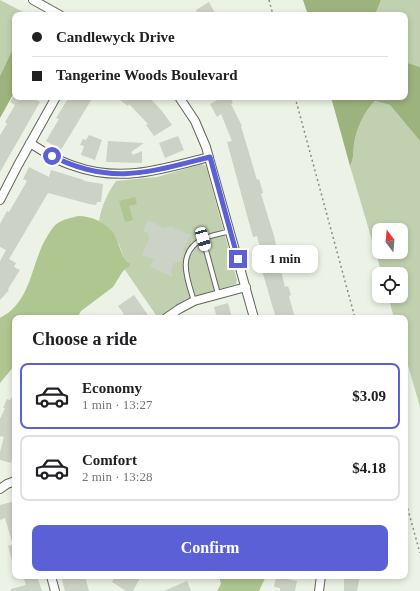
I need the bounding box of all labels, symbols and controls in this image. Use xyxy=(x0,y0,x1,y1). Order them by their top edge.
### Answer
text: Candlewyck Drive xyxy=(56,29,175,45)
text: Tangerine Woods Boulevard xyxy=(56,67,238,83)
route start xyxy=(43,147,61,165)
north arrow xyxy=(372,223,408,259)
map controls xyxy=(372,223,408,303)
car xyxy=(194,226,212,252)
callout: 1 min xyxy=(252,245,318,273)
route end xyxy=(229,250,247,268)
text: 1 min xyxy=(269,251,301,266)
button: locate xyxy=(372,267,408,303)
text: Choose a ride xyxy=(32,329,137,349)
icon: car xyxy=(34,378,70,414)
text: Economy xyxy=(82,380,142,396)
text: $3.09 xyxy=(352,388,386,404)
text: 1 min · 13:27 xyxy=(82,397,152,412)
icon: car xyxy=(34,450,70,486)
text: Comfort xyxy=(82,452,137,468)
text: $4.18 xyxy=(352,460,386,476)
text: 2 min · 13:28 xyxy=(82,469,152,484)
button: Confirm xyxy=(32,525,388,571)

